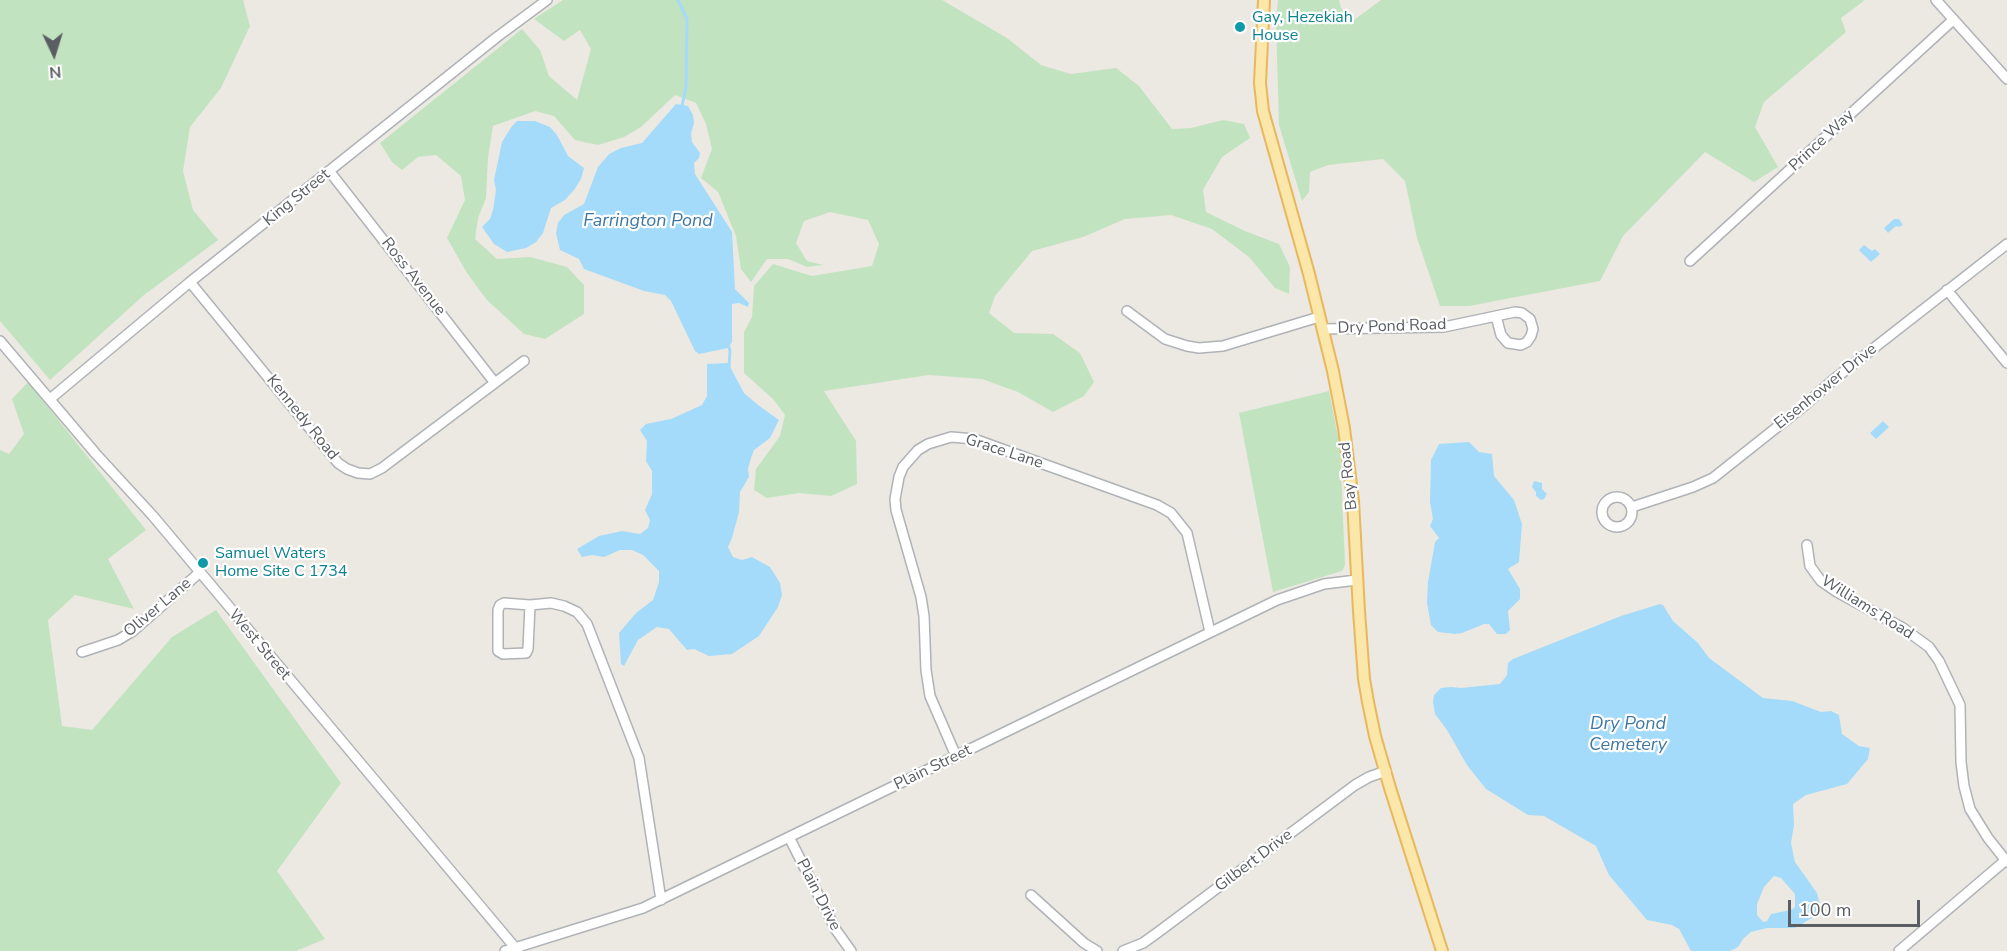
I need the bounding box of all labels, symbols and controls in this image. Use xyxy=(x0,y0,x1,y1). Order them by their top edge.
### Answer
place label: Gay, Hezekiah House xyxy=(1252,8,1353,46)
marker: Gay, Hezekiah House xyxy=(1233,20,1247,34)
north arrow xyxy=(24,24,84,84)
text: N xyxy=(49,61,62,83)
street label: Prince Way xyxy=(1786,106,1858,176)
street label: King Street xyxy=(260,165,334,231)
water label: Farrington Pond xyxy=(583,211,713,233)
street label: Ross Avenue xyxy=(377,234,449,320)
street label: Dry Pond Road xyxy=(1337,316,1447,338)
street label: Eisenhower Drive xyxy=(1771,340,1881,434)
street label: Kennedy Road xyxy=(262,372,342,464)
street label: Grace Lane xyxy=(963,430,1045,474)
street label: Bay Road xyxy=(1336,441,1362,511)
place label: Samuel Waters Home Site C 1734 xyxy=(215,544,347,582)
marker: Samuel Waters Home Site C 1734 xyxy=(196,556,210,570)
street label: Williams Road xyxy=(1817,572,1917,644)
street label: Oliver Lane xyxy=(120,574,196,642)
street label: West Street xyxy=(224,606,294,684)
water label: Dry Pond Cemetery xyxy=(1589,714,1667,756)
street label: Plain Street xyxy=(891,741,975,795)
street label: Gilbert Drive xyxy=(1212,826,1296,896)
street label: Plain Drive xyxy=(792,856,844,934)
scale bar xyxy=(1791,888,1923,926)
text: 100 m xyxy=(1799,898,1851,922)

